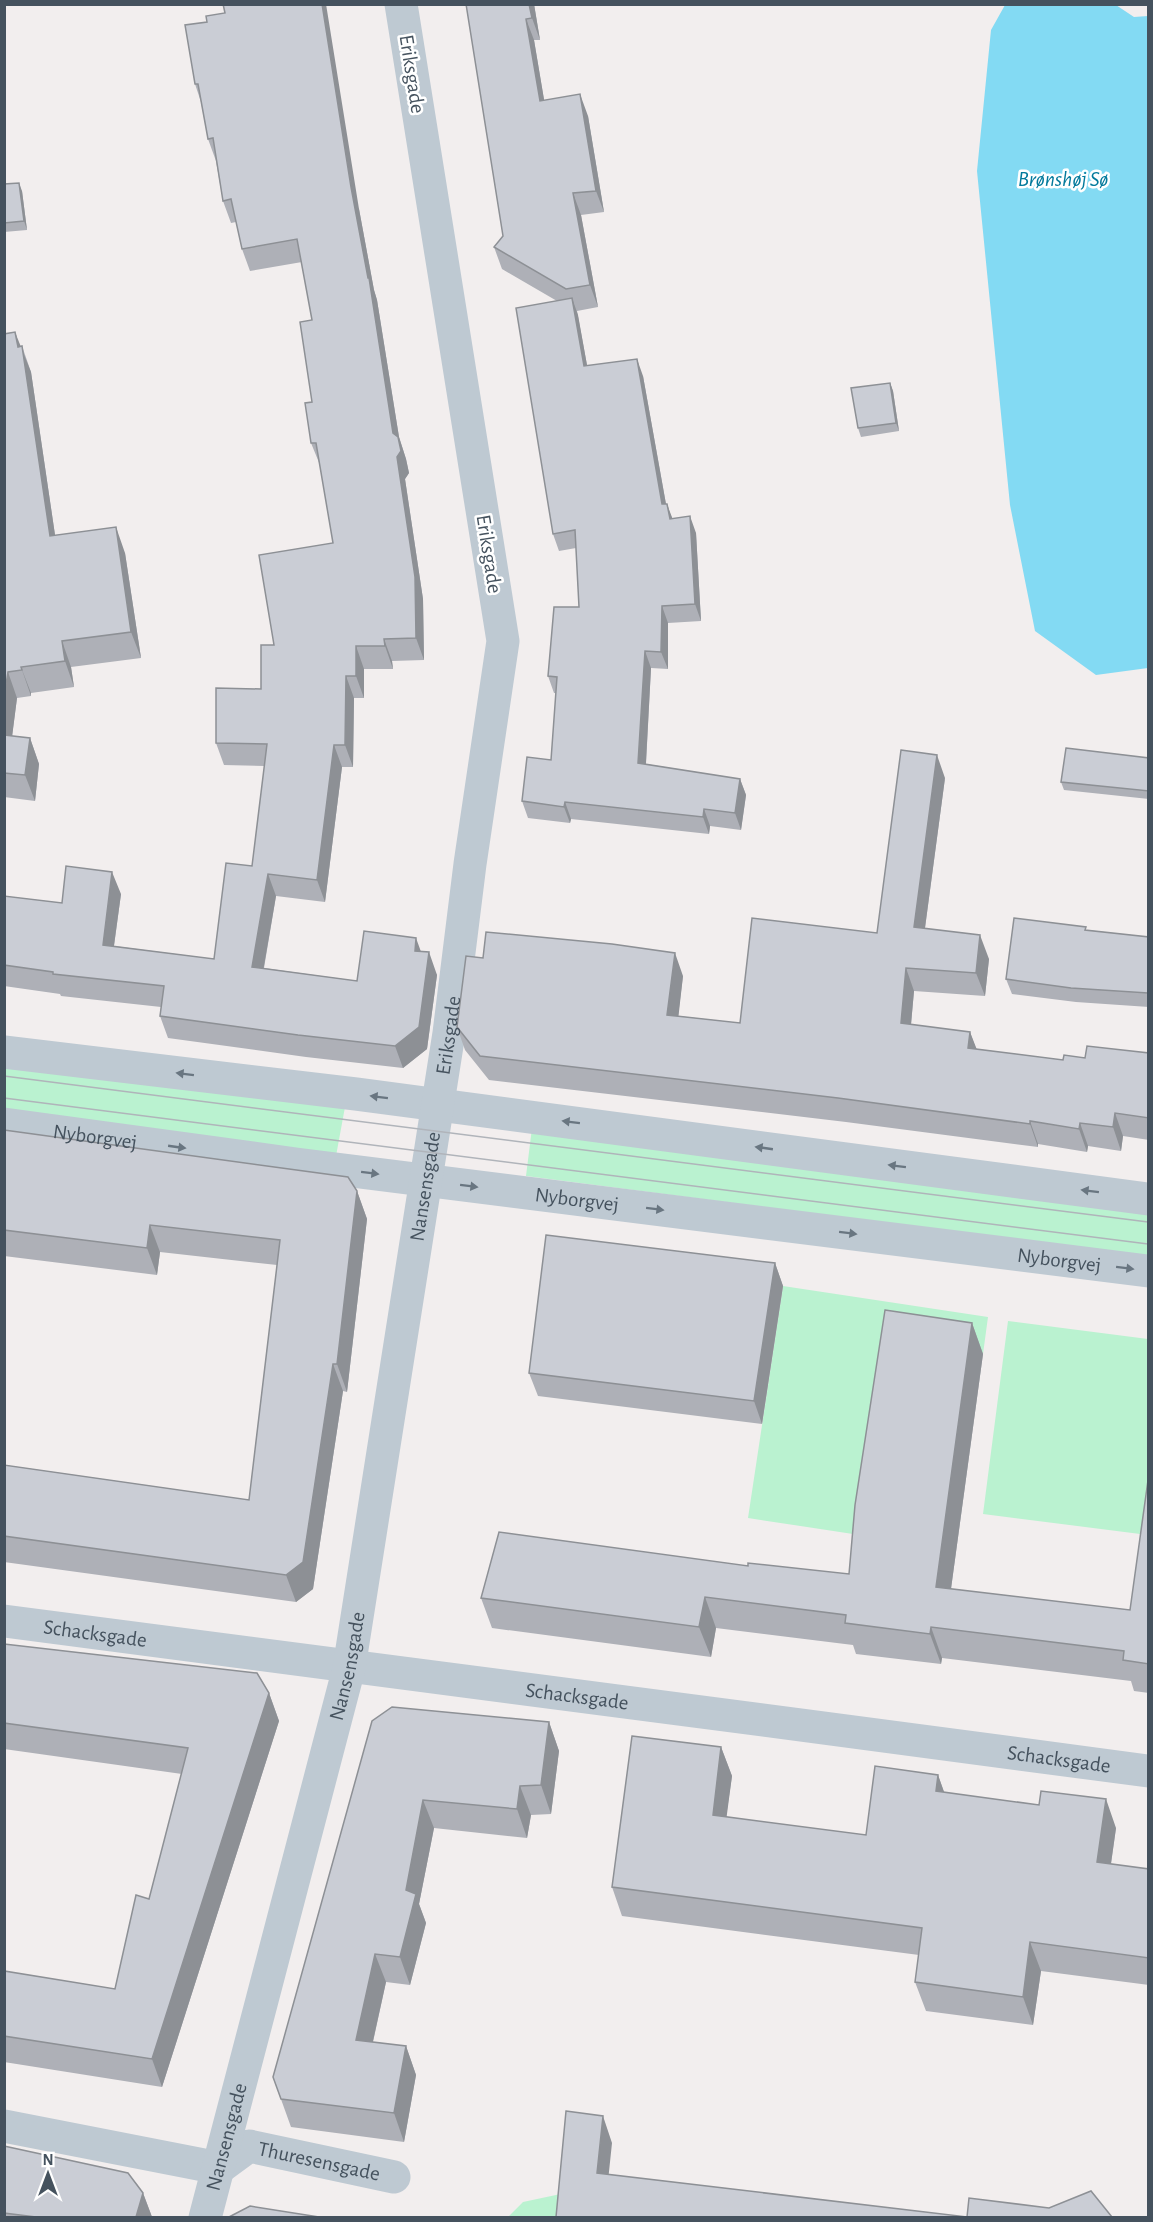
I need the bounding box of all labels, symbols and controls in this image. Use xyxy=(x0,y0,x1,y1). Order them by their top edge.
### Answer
street label: Eriksgade xyxy=(395,33,429,115)
water label: Brønshøj Sø xyxy=(1018,168,1108,190)
street label: Eriksgade xyxy=(472,513,506,595)
street label: Eriksgade xyxy=(432,995,464,1076)
one-way arrow xyxy=(176,1069,195,1079)
one-way arrow xyxy=(369,1092,388,1101)
one-way arrow xyxy=(562,1117,581,1126)
street label: Nyborgvej xyxy=(52,1120,138,1153)
street label: Nansensgade xyxy=(406,1130,444,1243)
one-way arrow xyxy=(168,1143,187,1152)
one-way arrow xyxy=(755,1143,774,1153)
one-way arrow xyxy=(888,1161,907,1170)
one-way arrow xyxy=(361,1169,380,1178)
one-way arrow xyxy=(460,1181,479,1190)
street label: Nyborgvej xyxy=(534,1184,620,1215)
one-way arrow xyxy=(1081,1186,1100,1196)
one-way arrow xyxy=(646,1204,665,1214)
one-way arrow xyxy=(839,1229,858,1238)
street label: Nyborgvej xyxy=(1016,1244,1102,1276)
one-way arrow xyxy=(1116,1263,1135,1273)
street label: Nansensgade xyxy=(325,1610,368,1723)
street label: Schacksgade xyxy=(42,1616,148,1651)
street label: Schacksgade xyxy=(524,1679,630,1713)
street label: Schacksgade xyxy=(1006,1742,1112,1776)
street label: Nansensgade xyxy=(202,2081,250,2193)
street label: Thuresensgade xyxy=(256,2138,382,2184)
north arrow xyxy=(18,2144,78,2204)
text: N xyxy=(42,2152,54,2168)

